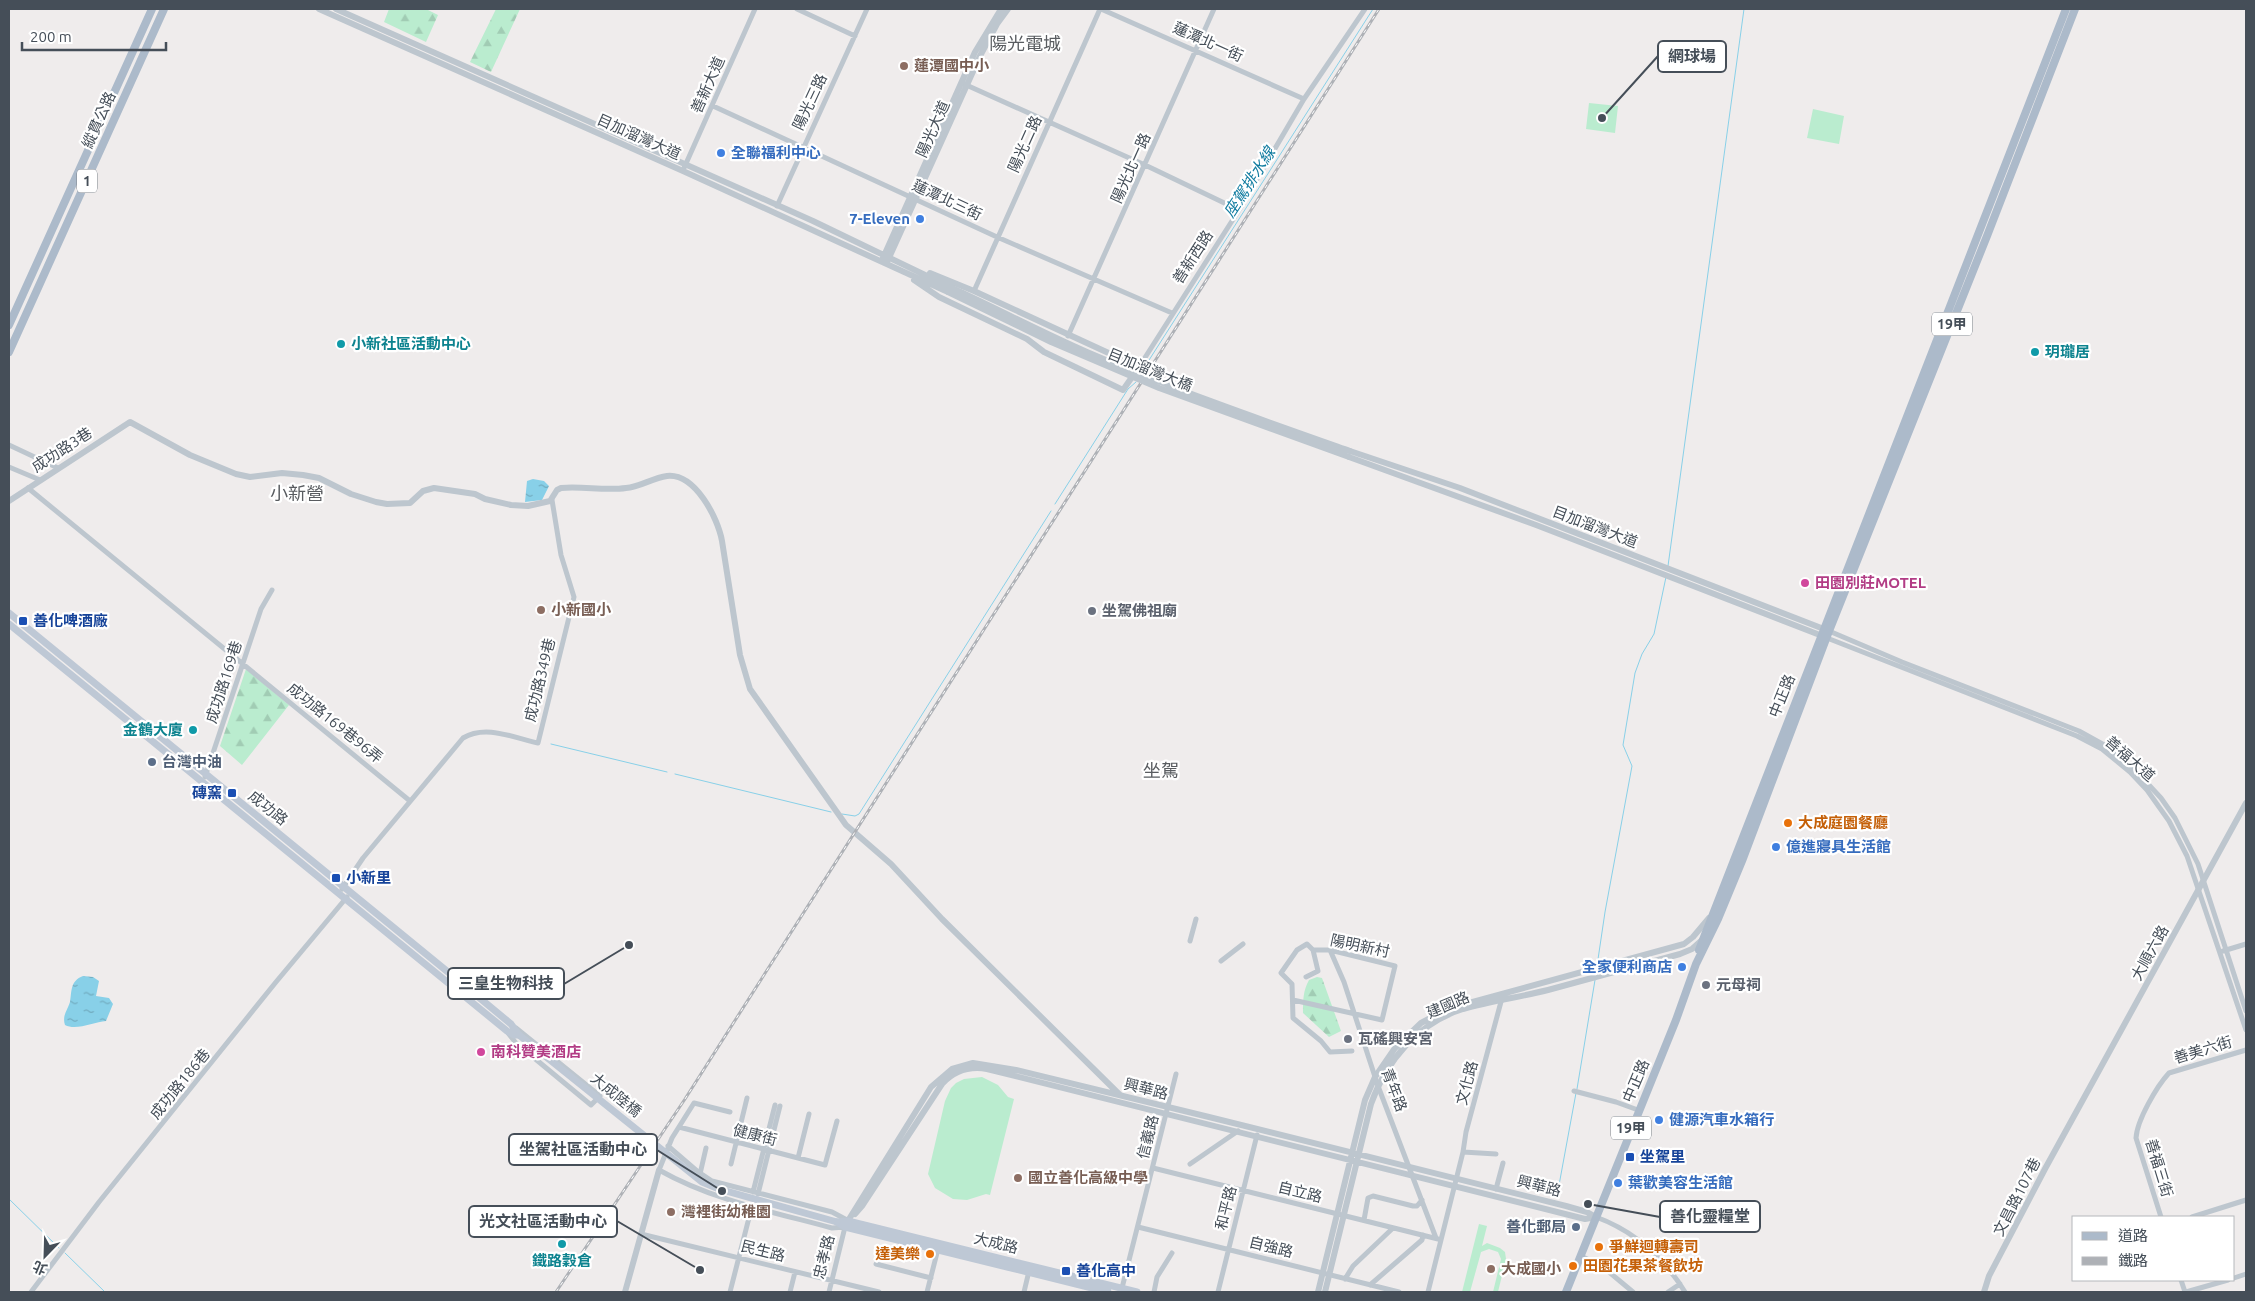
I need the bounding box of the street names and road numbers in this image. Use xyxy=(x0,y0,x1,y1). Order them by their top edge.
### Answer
street label: 蓮潭北一街 xyxy=(1170,19,1246,65)
street label: 善新大道 xyxy=(688,54,728,116)
street label: 陽光三路 xyxy=(789,71,830,133)
street label: 縱貫公路 xyxy=(79,89,119,151)
street label: 陽光大道 xyxy=(913,98,953,160)
street label: 目加溜灣大道 xyxy=(595,110,684,163)
street label: 陽光二路 xyxy=(1005,113,1045,175)
street label: 陽光北一路 xyxy=(1108,130,1154,206)
road number: 1 xyxy=(77,170,97,192)
street label: 蓮潭北三街 xyxy=(910,176,985,223)
street label: 善新西路 xyxy=(1169,227,1216,287)
road number: 19甲 xyxy=(1932,312,1972,336)
street label: 目加溜灣大橋 xyxy=(1105,345,1195,394)
street label: 成功路3巷 xyxy=(28,424,95,475)
street label: 目加溜灣大道 xyxy=(1550,502,1640,551)
street label: 成功路349巷 xyxy=(521,636,558,723)
street label: 成功路169巷 xyxy=(202,639,245,725)
street label: 中正路 xyxy=(1765,672,1798,720)
street label: 成功路169巷96弄 xyxy=(284,679,386,766)
street label: 善福大道 xyxy=(2102,733,2159,785)
street label: 成功路 xyxy=(245,787,291,828)
street label: 大順六路 xyxy=(2128,922,2172,983)
street label: 陽明新村 xyxy=(1329,931,1391,960)
street label: 建國路 xyxy=(1424,988,1472,1021)
street label: 善美六街 xyxy=(2172,1033,2234,1066)
street label: 成功路186巷 xyxy=(146,1045,213,1122)
street label: 中正路 xyxy=(1619,1057,1652,1105)
street label: 文化路 xyxy=(1452,1059,1481,1107)
street label: 青年路 xyxy=(1378,1066,1410,1114)
street label: 大成陸橋 xyxy=(588,1069,645,1120)
street label: 興華路 xyxy=(1122,1075,1170,1102)
street label: 信義路 xyxy=(1134,1113,1161,1161)
road number: 19甲 xyxy=(1611,1116,1651,1140)
street label: 健康街 xyxy=(731,1121,779,1148)
street label: 善福三街 xyxy=(2143,1137,2176,1199)
street label: 文昌路107巷 xyxy=(1990,1155,2044,1239)
street label: 興華路 xyxy=(1515,1172,1563,1199)
street label: 自立路 xyxy=(1276,1178,1324,1205)
street label: 和平路 xyxy=(1212,1184,1239,1232)
street label: 大成路 xyxy=(972,1229,1020,1256)
street label: 忠孝路 xyxy=(810,1233,837,1281)
street label: 自強路 xyxy=(1247,1233,1295,1260)
street label: 民生路 xyxy=(739,1237,787,1264)

